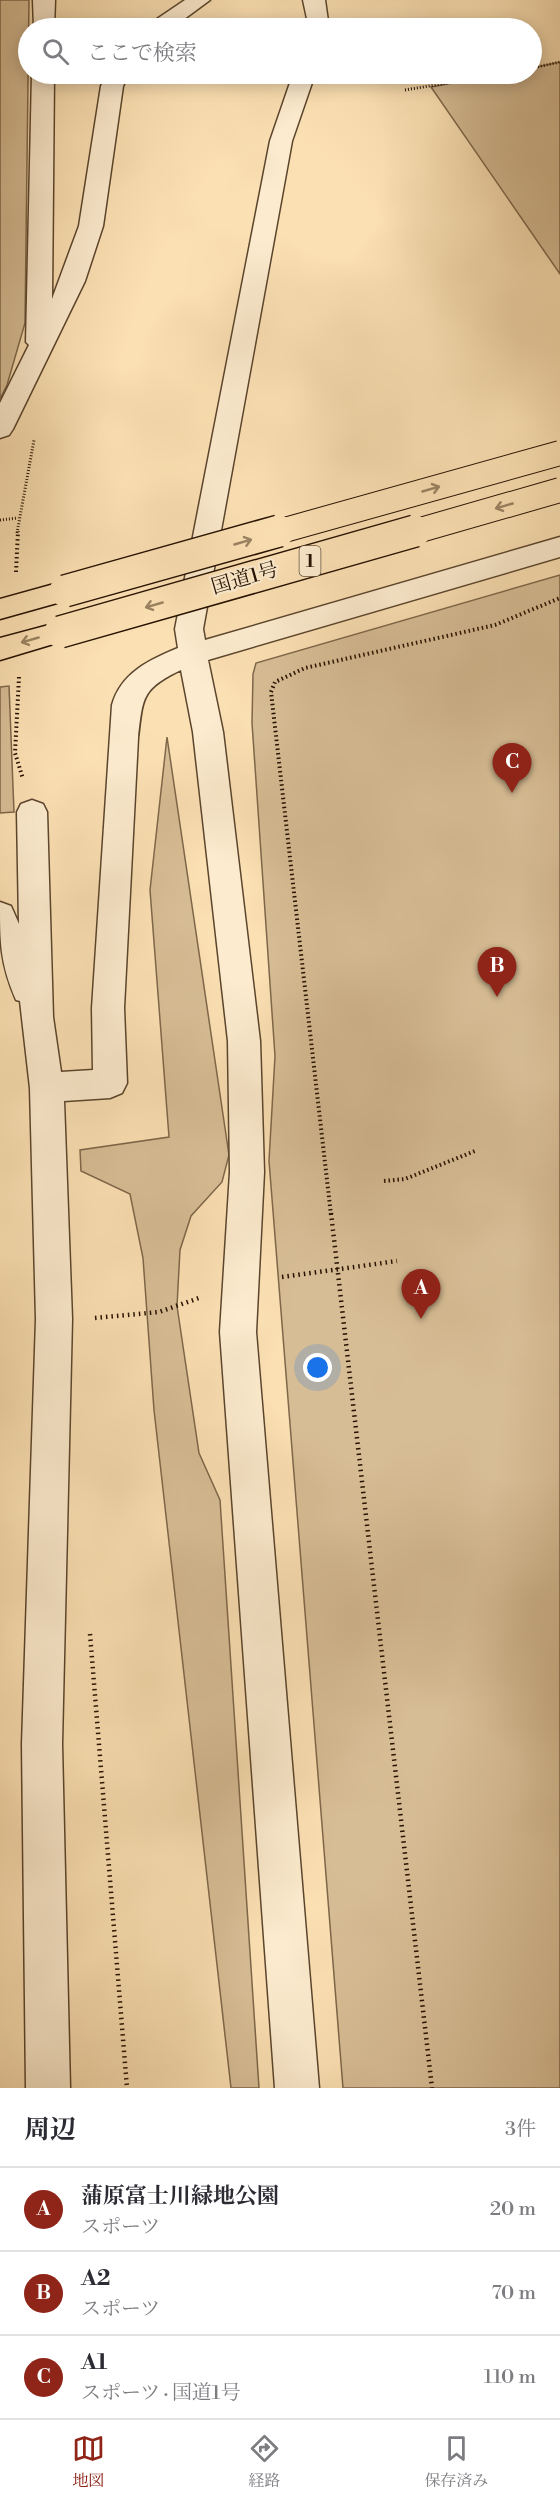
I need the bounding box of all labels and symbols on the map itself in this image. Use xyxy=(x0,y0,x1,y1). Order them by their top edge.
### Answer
one-way arrow xyxy=(421,483,440,494)
one-way arrow xyxy=(495,501,514,512)
one-way arrow xyxy=(233,535,252,547)
road number: 1 xyxy=(300,546,320,576)
street label: 国道1号 xyxy=(209,558,281,600)
one-way arrow xyxy=(145,600,164,611)
one-way arrow xyxy=(21,635,40,646)
pin: C xyxy=(492,744,532,793)
pin: B xyxy=(478,948,516,997)
pin: A xyxy=(402,1270,440,1319)
your location xyxy=(303,1353,332,1382)

